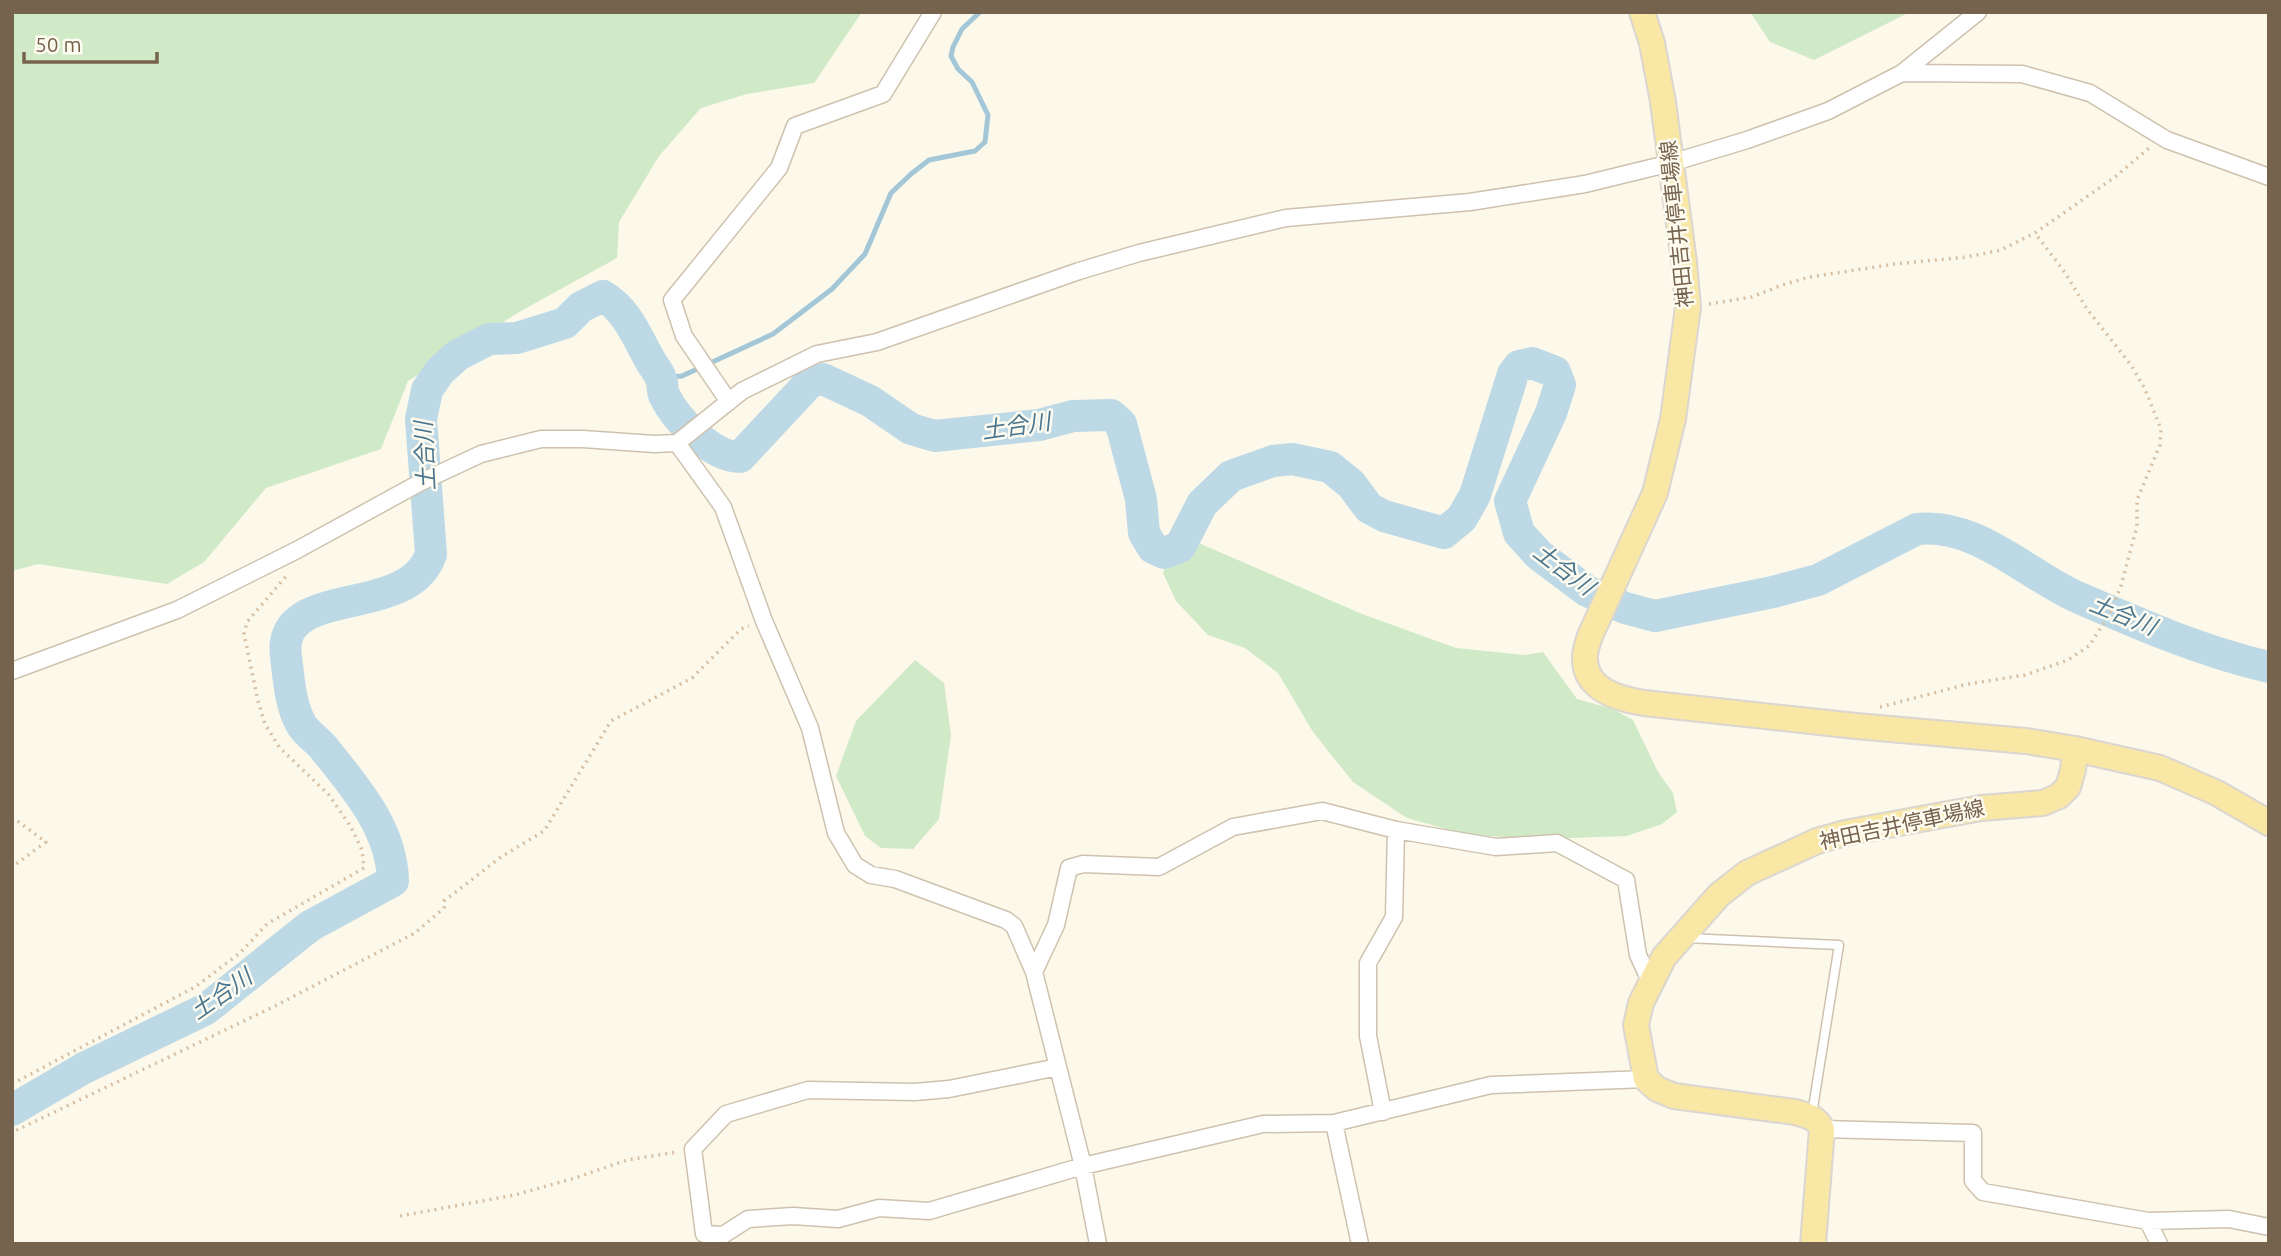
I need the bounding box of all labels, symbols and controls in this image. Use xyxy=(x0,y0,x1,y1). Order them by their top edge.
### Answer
scale bar xyxy=(24,21,158,65)
text: 50 m xyxy=(35,32,82,56)
street label: 神田吉井停車場線 xyxy=(1655,139,1697,309)
water label: 土合川 xyxy=(980,408,1055,443)
water label: 土合川 xyxy=(410,418,439,491)
water label: 土合川 xyxy=(1529,538,1602,601)
water label: 土合川 xyxy=(2087,590,2163,640)
street label: 神田吉井停車場線 xyxy=(1817,795,1986,853)
water label: 土合川 xyxy=(185,962,259,1024)

